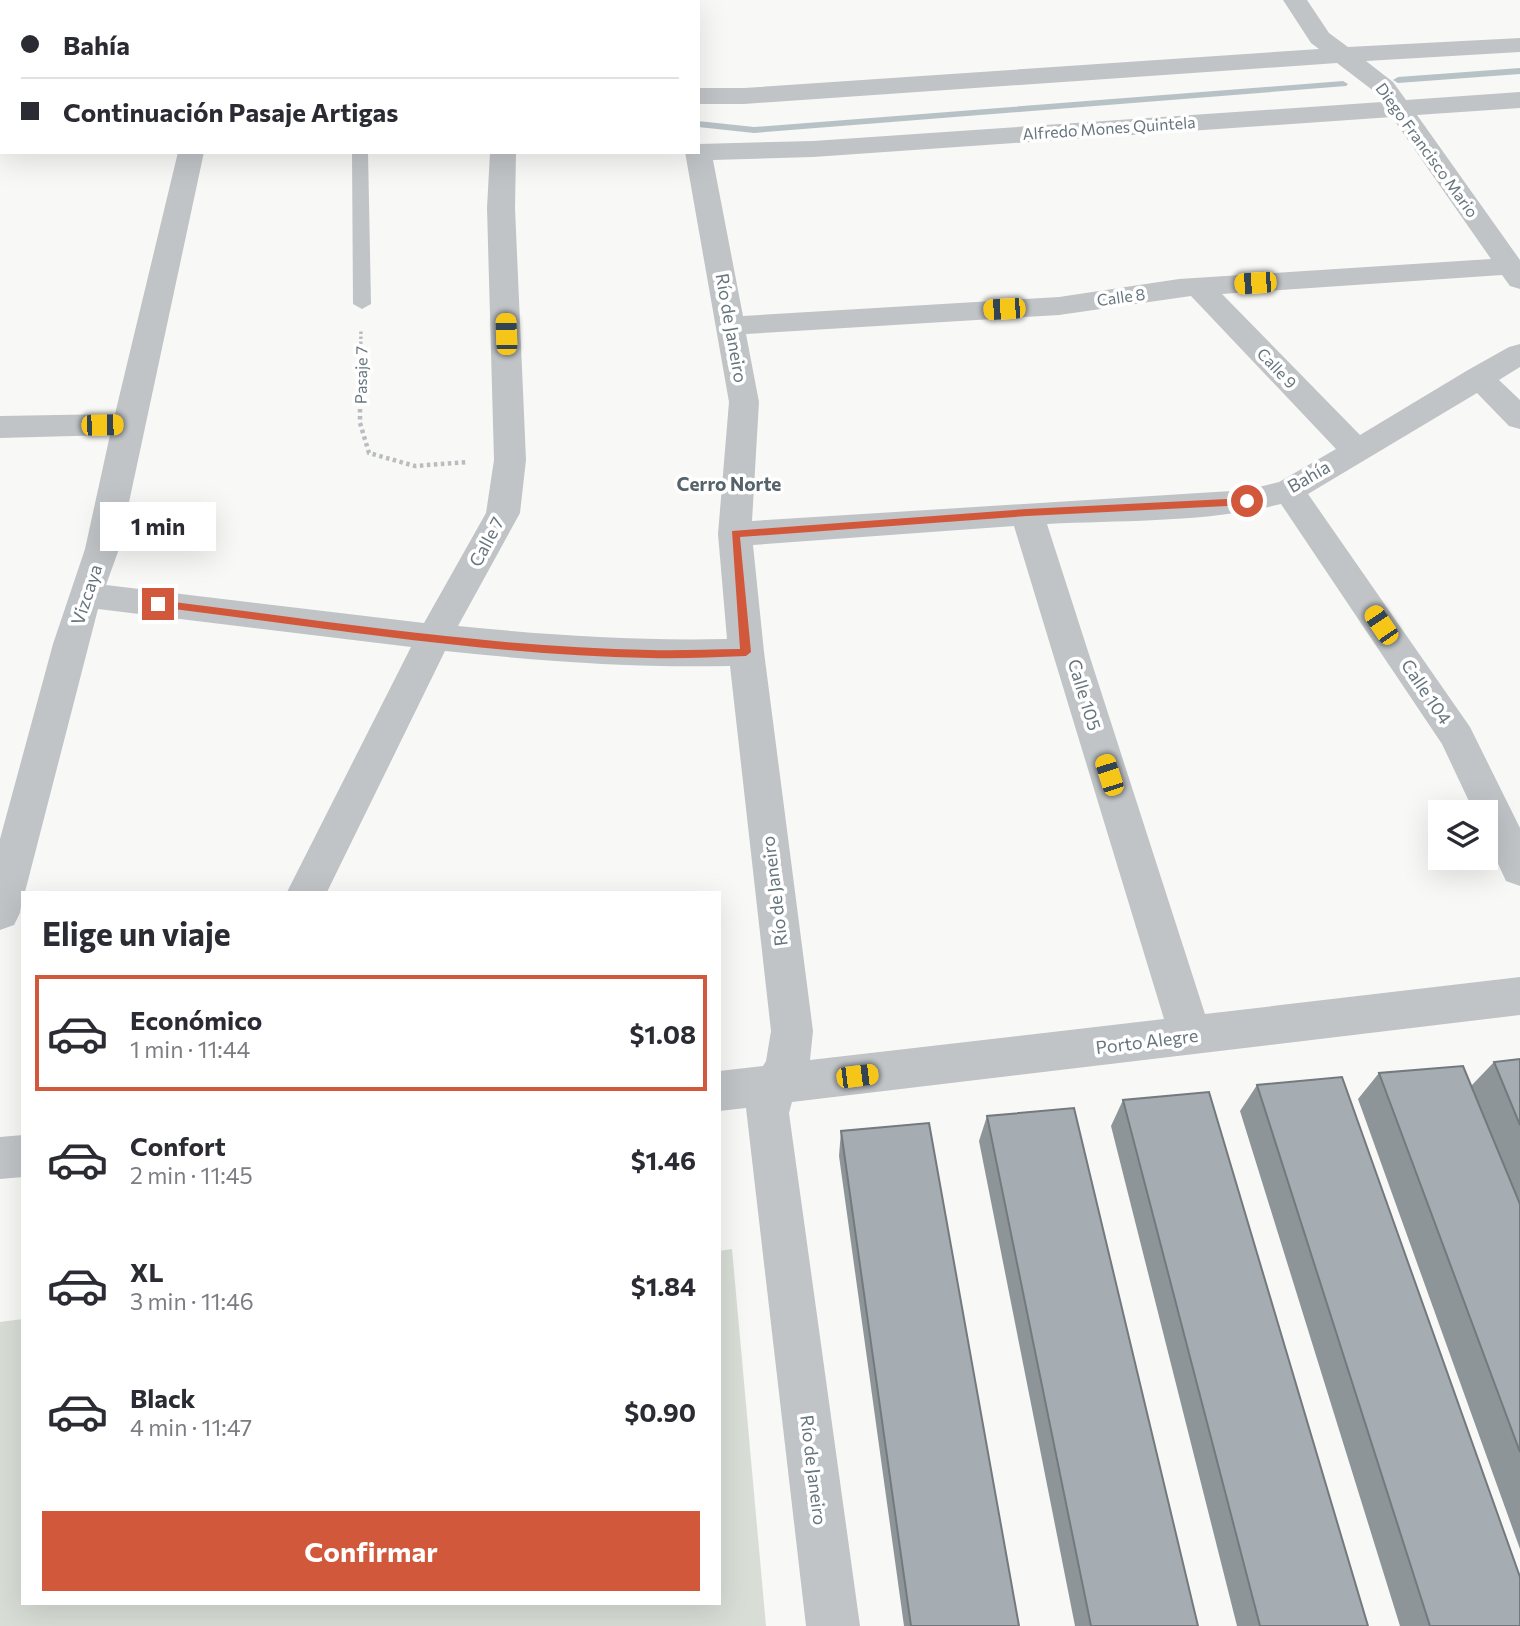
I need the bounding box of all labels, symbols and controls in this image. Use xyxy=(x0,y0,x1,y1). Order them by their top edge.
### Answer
text: Bahía xyxy=(63,29,130,60)
street label: Diego Francisco Mario xyxy=(1372,79,1483,221)
text: Continuación Pasaje Artigas xyxy=(63,96,398,127)
street label: Alfredo Mones Quintela xyxy=(1022,112,1196,143)
street label: Río de Janeiro xyxy=(712,271,752,384)
car xyxy=(1234,271,1277,295)
street label: Calle 8 xyxy=(1096,284,1146,309)
car xyxy=(983,297,1026,321)
car xyxy=(495,313,518,355)
street label: Calle 9 xyxy=(1254,344,1301,392)
street label: Pasaje 7 xyxy=(350,346,371,404)
car xyxy=(81,414,124,436)
street label: Bahía xyxy=(1283,455,1334,497)
district label: Cerro Norte xyxy=(677,472,781,495)
route start xyxy=(1231,485,1263,517)
callout: 1 min xyxy=(100,503,216,552)
text: 1 min xyxy=(131,512,185,540)
street label: Calle 7 xyxy=(464,513,508,570)
street label: Vizcaya xyxy=(66,562,106,628)
route end xyxy=(142,588,174,620)
car xyxy=(1361,602,1402,648)
street label: Calle 104 xyxy=(1397,655,1457,728)
street label: Calle 105 xyxy=(1064,656,1106,733)
car xyxy=(1093,752,1126,798)
map controls xyxy=(1428,800,1498,870)
button: layers xyxy=(1428,800,1498,870)
street label: Río de Janeiro xyxy=(756,835,792,948)
text: Elige un viaje xyxy=(42,913,231,953)
icon: car xyxy=(46,1002,109,1065)
text: Económico xyxy=(130,1004,262,1035)
text: $1.08 xyxy=(629,1018,696,1049)
street label: Porto Alegre xyxy=(1094,1024,1199,1058)
text: 1 min · 11:44 xyxy=(130,1035,250,1063)
car xyxy=(835,1063,880,1089)
icon: car xyxy=(46,1128,109,1191)
text: Confort xyxy=(130,1130,226,1161)
text: $1.46 xyxy=(631,1144,696,1175)
text: 2 min · 11:45 xyxy=(130,1161,253,1189)
icon: car xyxy=(46,1254,109,1317)
text: XL xyxy=(130,1256,164,1287)
text: $1.84 xyxy=(631,1270,696,1301)
text: 3 min · 11:46 xyxy=(130,1287,254,1315)
icon: car xyxy=(46,1380,109,1443)
text: Black xyxy=(130,1382,196,1413)
text: $0.90 xyxy=(624,1396,696,1427)
text: 4 min · 11:47 xyxy=(130,1413,252,1441)
street label: Río de Janeiro xyxy=(796,1413,832,1526)
button: Confirmar xyxy=(42,1511,700,1591)

